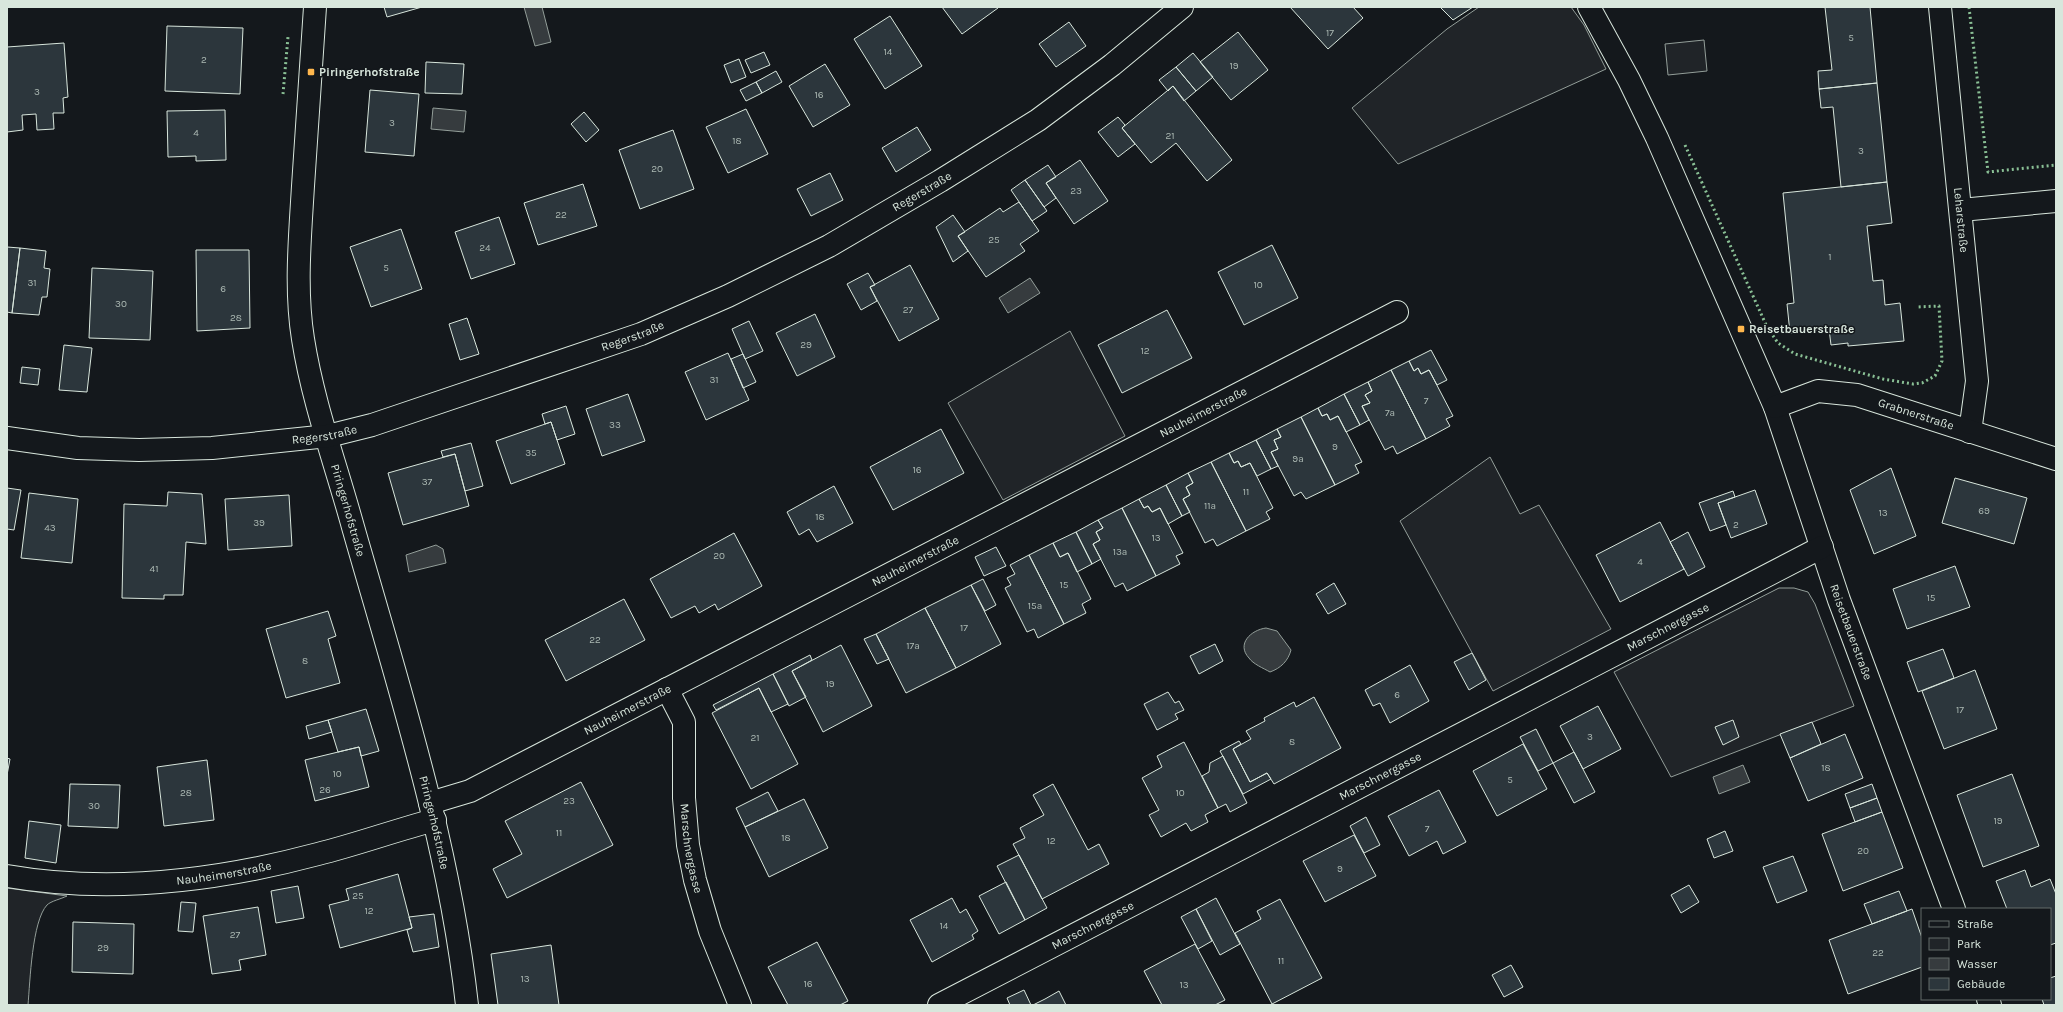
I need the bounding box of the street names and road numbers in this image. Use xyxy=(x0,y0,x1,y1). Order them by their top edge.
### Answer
street label: Regerstraße xyxy=(890,169,954,214)
street label: Leharstraße xyxy=(1951,187,1971,253)
street label: Regerstraße xyxy=(599,318,666,354)
street label: Nauheimerstraße xyxy=(1157,384,1249,440)
street label: Grabnerstraße xyxy=(1876,395,1956,433)
street label: Regerstraße xyxy=(291,422,359,447)
street label: Piringerhofstraße xyxy=(328,462,368,558)
street label: Nauheimerstraße xyxy=(869,533,961,589)
street label: Reisetbauerstraße xyxy=(1827,582,1875,682)
street label: Marschnergasse xyxy=(1624,600,1711,654)
street label: Nauheimerstraße xyxy=(582,681,673,738)
street label: Marschnergasse xyxy=(1337,749,1424,803)
street label: Piringerhofstraße xyxy=(416,774,452,871)
street label: Marschnergasse xyxy=(677,803,705,895)
street label: Nauheimerstraße xyxy=(176,859,273,888)
street label: Marschnergasse xyxy=(1049,898,1136,952)

